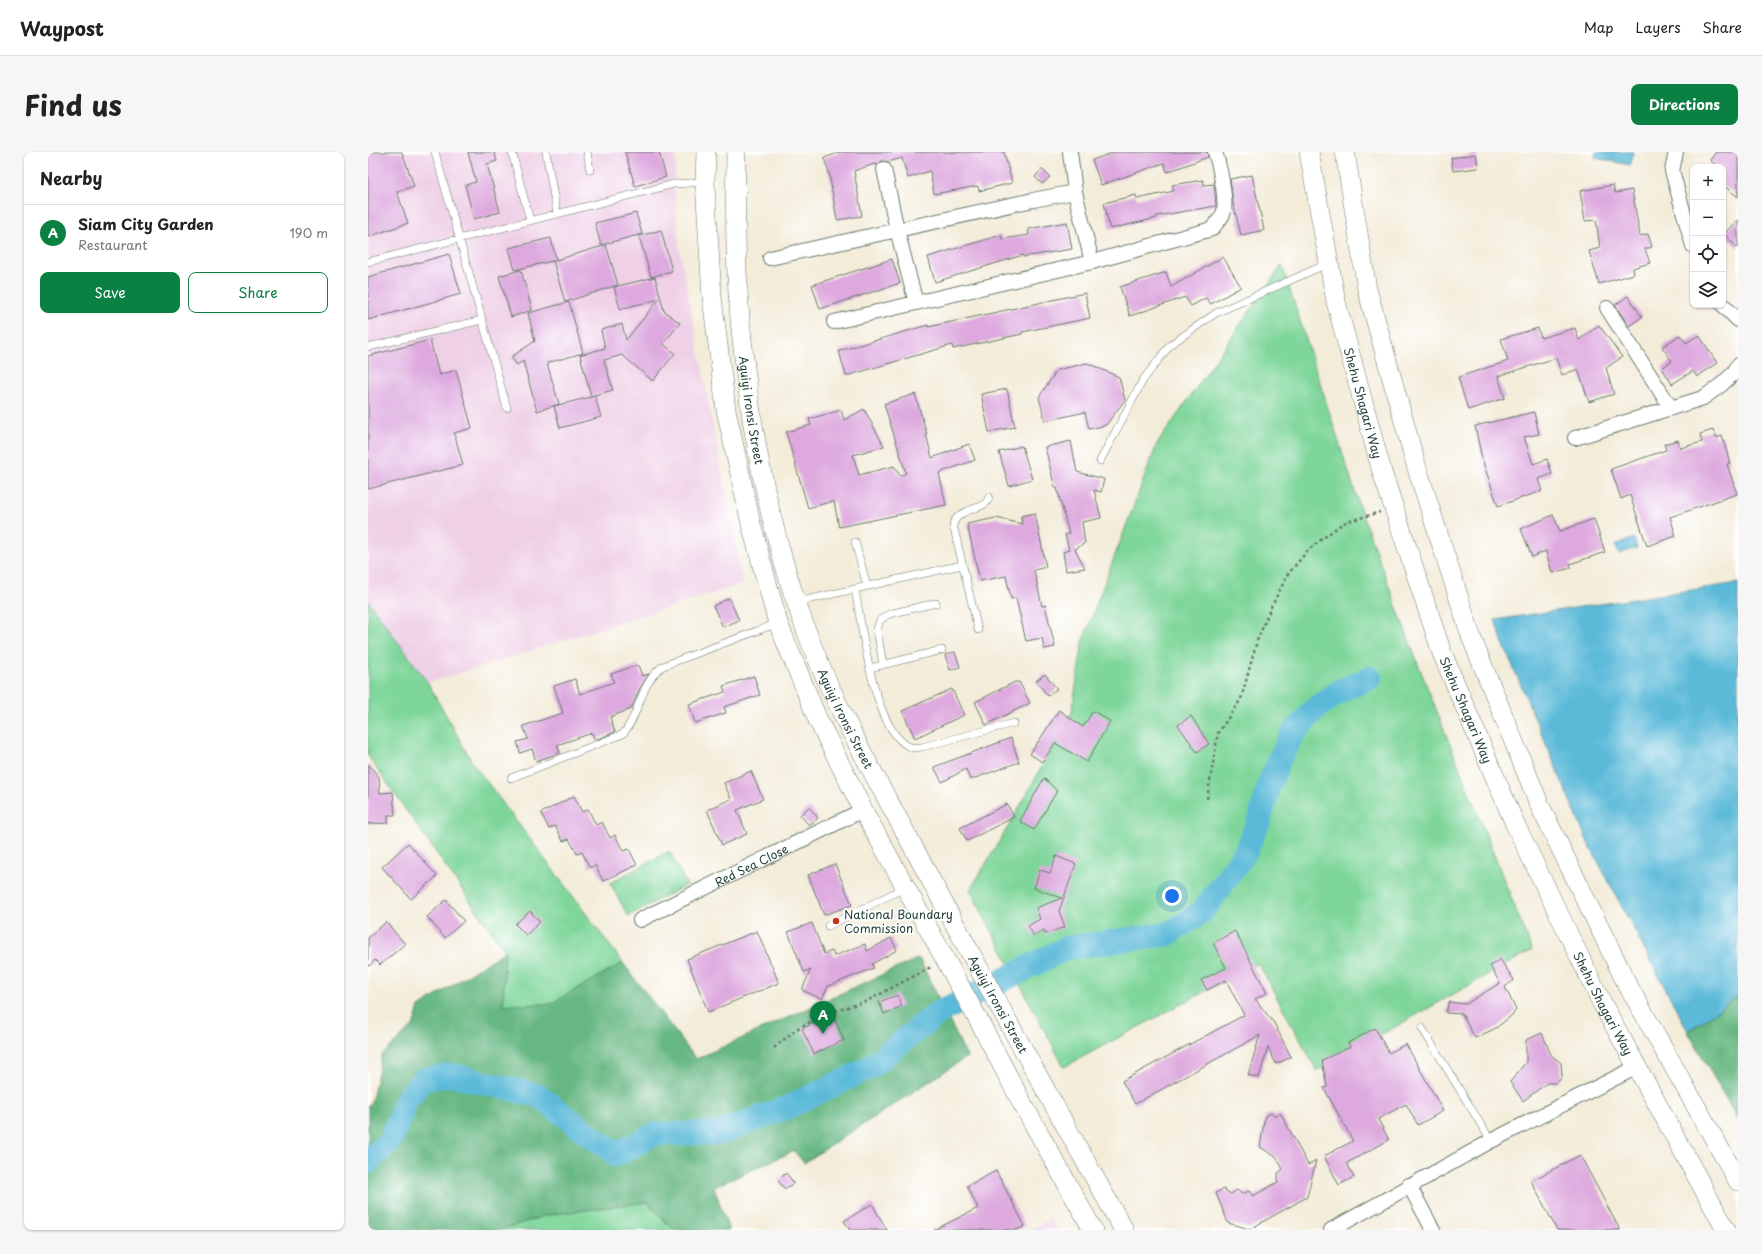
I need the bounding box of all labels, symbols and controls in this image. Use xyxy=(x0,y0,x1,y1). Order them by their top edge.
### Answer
text: Waypost xyxy=(20,14,104,42)
text: Map xyxy=(1584,17,1614,38)
text: Layers xyxy=(1636,17,1681,38)
text: Share xyxy=(1703,17,1742,38)
text: Find us xyxy=(24,83,122,126)
button: Directions xyxy=(1631,84,1738,125)
map controls xyxy=(1690,164,1726,308)
button: + xyxy=(1690,164,1726,200)
text: Nearby xyxy=(40,165,102,191)
button: − xyxy=(1690,200,1726,236)
text: Siam City Garden xyxy=(78,212,214,235)
text: A xyxy=(48,223,58,242)
text: 190 m xyxy=(289,223,328,242)
text: Restaurant xyxy=(78,235,148,254)
button: locate xyxy=(1690,236,1726,272)
button: Save xyxy=(40,272,180,313)
button: Share xyxy=(188,272,328,313)
button: layers xyxy=(1690,272,1726,308)
street label: Shehu Shagari Way xyxy=(1340,345,1387,461)
street label: Aguiyi Ironsi Street xyxy=(735,355,769,466)
street label: Shehu Shagari Way xyxy=(1436,654,1497,766)
street label: Aguiyi Ironsi Street xyxy=(813,666,878,772)
street label: Red Sea Close xyxy=(711,839,791,891)
your location xyxy=(1162,886,1182,906)
place label: National Boundary Commission xyxy=(844,905,953,937)
marker: National Boundary Commission xyxy=(831,916,841,926)
street label: Shehu Shagari Way xyxy=(1569,948,1638,1058)
street label: Aguiyi Ironsi Street xyxy=(964,952,1033,1057)
pin: A xyxy=(810,1001,836,1034)

